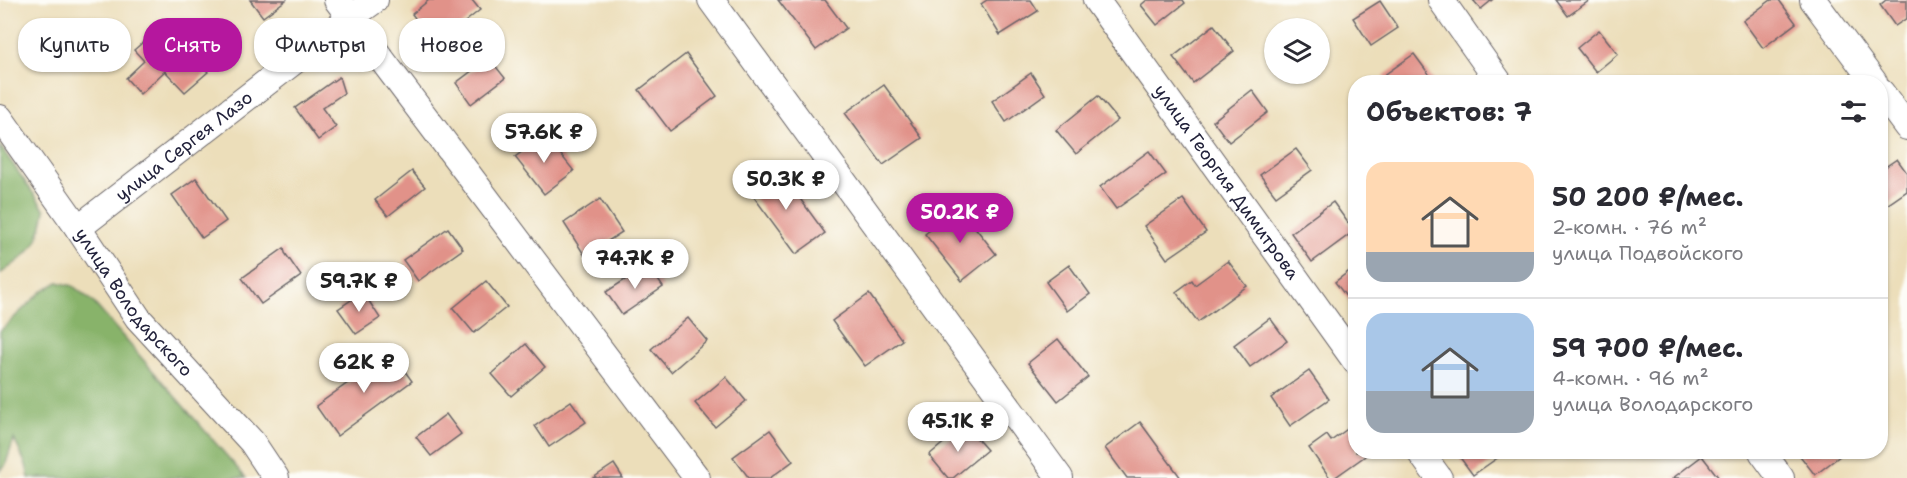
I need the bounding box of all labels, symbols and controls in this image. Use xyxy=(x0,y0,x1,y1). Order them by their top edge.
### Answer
chip: Купить xyxy=(18,18,131,72)
chip: Снять xyxy=(143,18,242,72)
chip: Фильтры xyxy=(254,18,387,72)
chip: Новое xyxy=(399,18,505,72)
map controls xyxy=(1264,18,1330,84)
button: layers xyxy=(1264,18,1330,84)
street label: улица Георгия Димитрова xyxy=(1148,80,1305,284)
street label: улица Сергея Лазо xyxy=(110,85,258,207)
text: Объектов: 7 xyxy=(1366,94,1532,129)
icon: filters xyxy=(1837,95,1870,128)
pin: 57.6K ₽ xyxy=(489,113,599,164)
text: 57.6K ₽ xyxy=(505,119,583,145)
pin: 50.3K ₽ xyxy=(731,160,841,211)
text: 50.3K ₽ xyxy=(746,166,826,192)
text: 50 200 ₽/мес. xyxy=(1552,179,1744,214)
icon: home xyxy=(1414,186,1486,258)
pin: 50.2K ₽ xyxy=(905,193,1015,244)
text: 50.2K ₽ xyxy=(920,199,1000,225)
text: 2-комн. · 76 m² xyxy=(1552,214,1707,240)
street label: улица Володарского xyxy=(69,223,198,382)
pin: 74.7K ₽ xyxy=(580,239,690,290)
text: улица Подвойского xyxy=(1552,240,1744,266)
text: 74.7K ₽ xyxy=(596,245,674,271)
pin: 59.7K ₽ xyxy=(304,262,414,313)
text: 59.7K ₽ xyxy=(320,268,398,294)
text: 59 700 ₽/мес. xyxy=(1552,330,1743,365)
icon: home xyxy=(1414,337,1486,409)
pin: 62K ₽ xyxy=(322,343,406,394)
text: 62K ₽ xyxy=(333,349,395,375)
text: 4-комн. · 96 m² xyxy=(1552,365,1709,391)
text: улица Володарского xyxy=(1552,391,1753,417)
pin: 45.1K ₽ xyxy=(903,402,1013,453)
text: 45.1K ₽ xyxy=(922,408,994,434)

